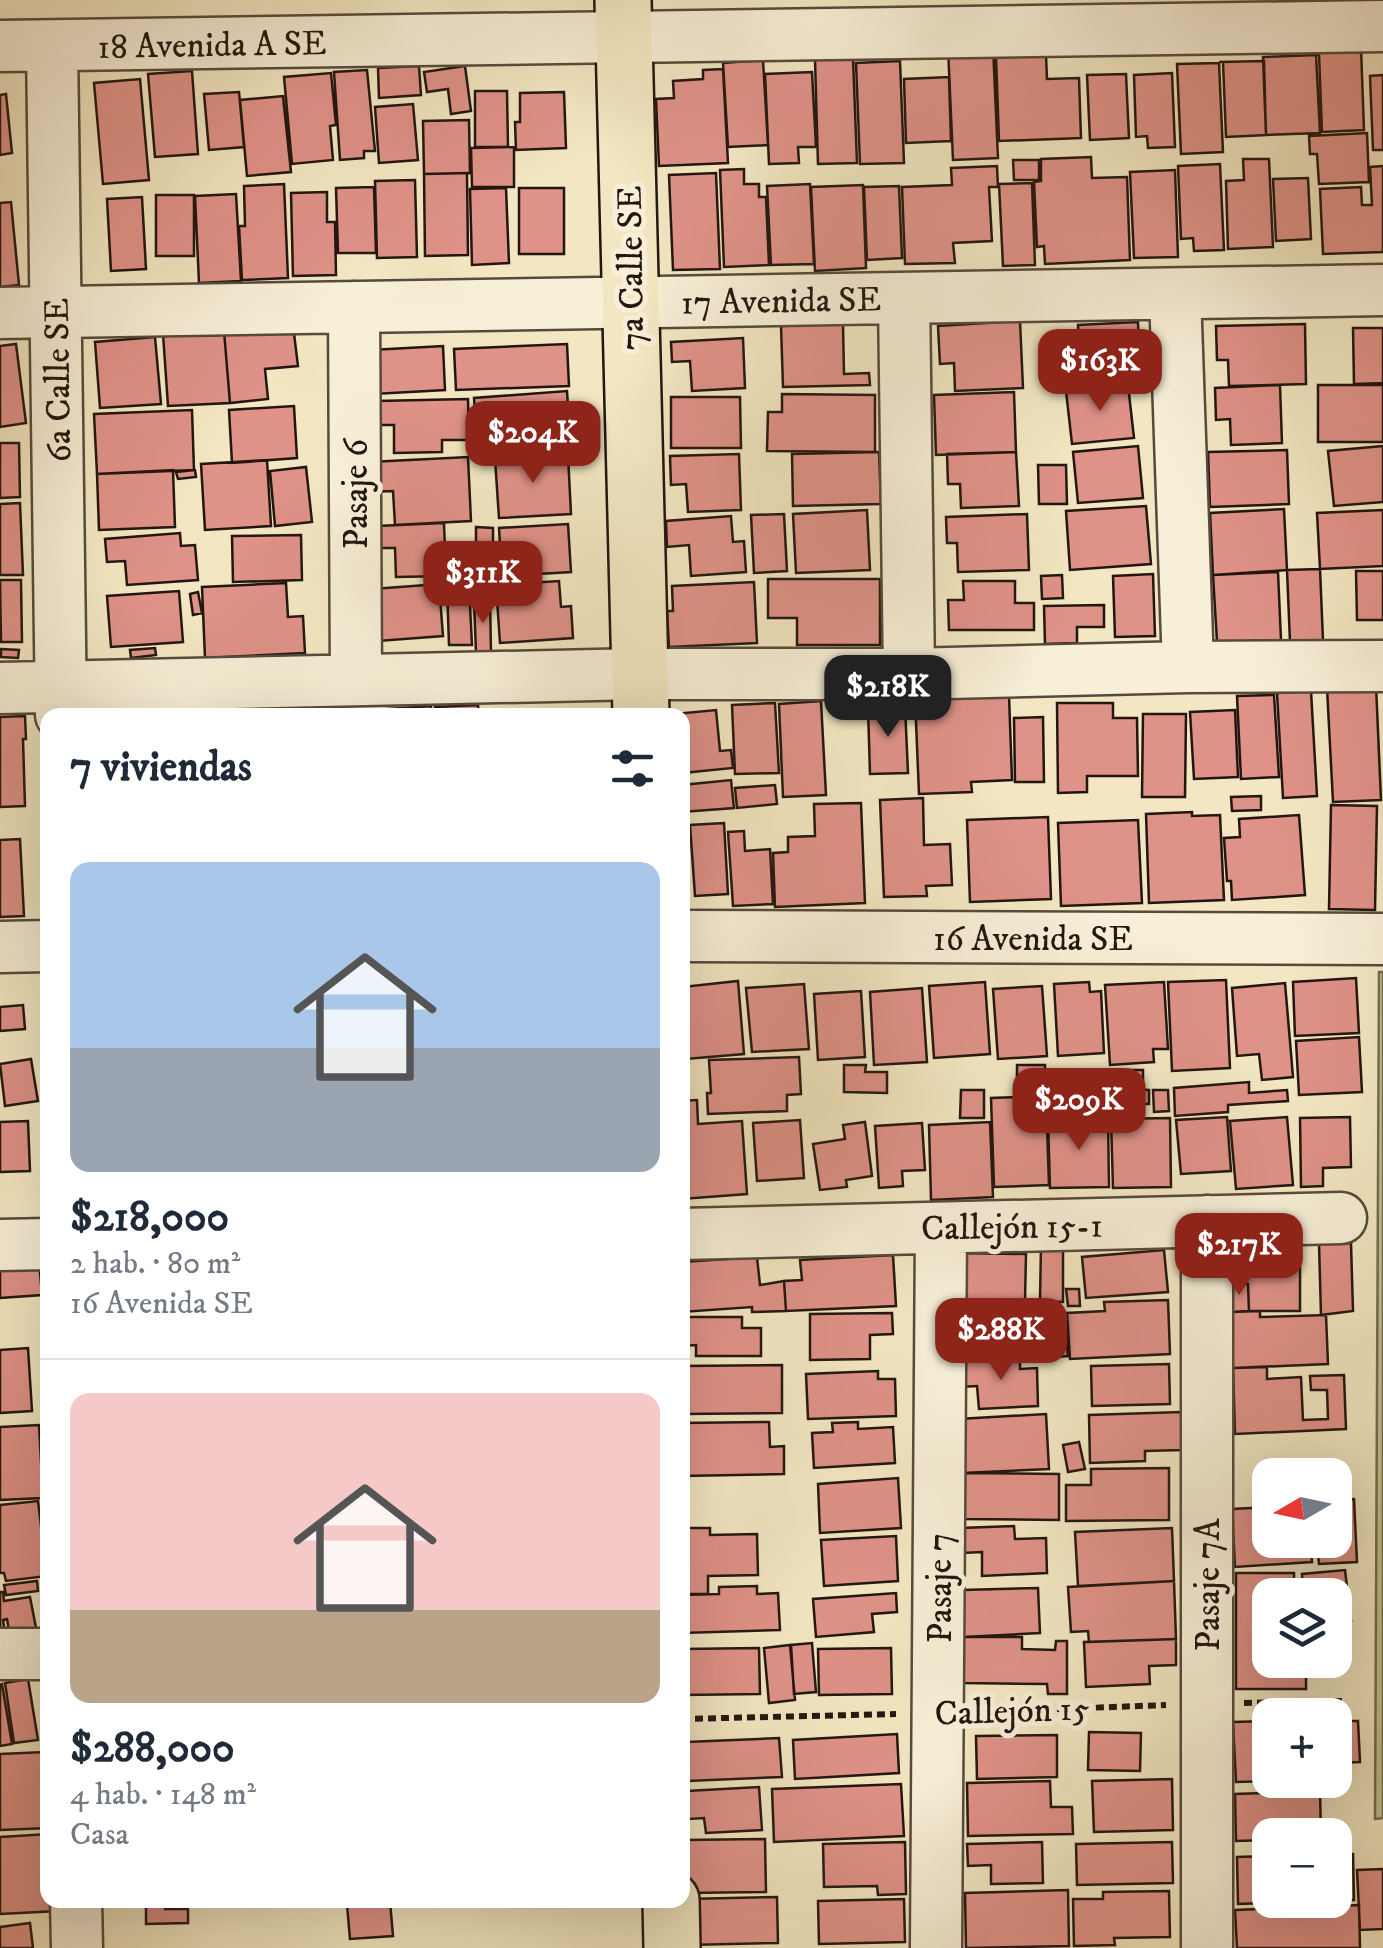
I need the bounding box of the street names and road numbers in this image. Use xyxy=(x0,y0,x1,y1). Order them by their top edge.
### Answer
street label: 18 Avenida A SE xyxy=(97,22,327,70)
street label: 7a Calle SE xyxy=(609,185,655,351)
street label: 17 Avenida SE xyxy=(680,278,882,326)
street label: 6a Calle SE xyxy=(36,297,82,463)
street label: Pasaje 6 xyxy=(335,437,379,549)
street label: 16 Avenida SE xyxy=(933,918,1133,962)
street label: Callejón 15-1 xyxy=(921,1204,1103,1252)
street label: Pasaje 7A xyxy=(1187,1518,1231,1651)
street label: Pasaje 7 xyxy=(919,1533,963,1643)
street label: Callejón 15 xyxy=(934,1687,1090,1737)

